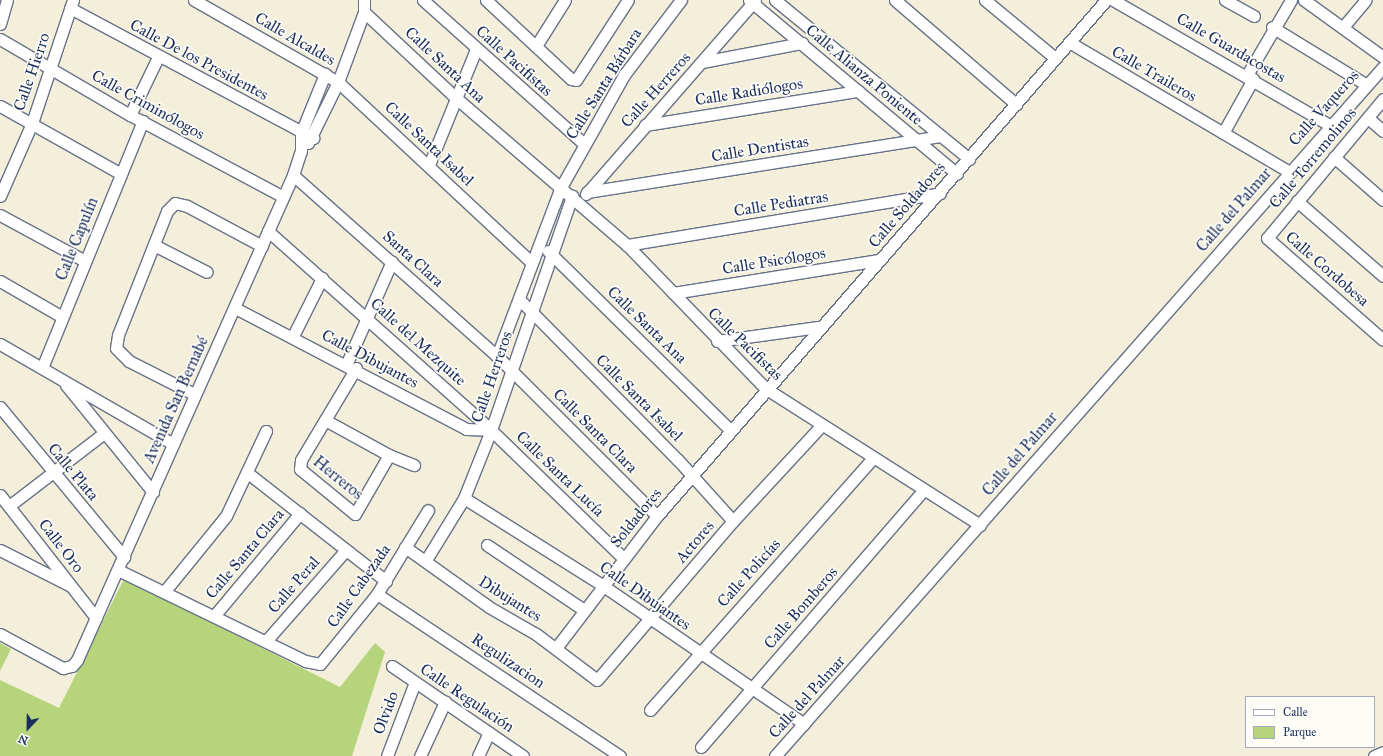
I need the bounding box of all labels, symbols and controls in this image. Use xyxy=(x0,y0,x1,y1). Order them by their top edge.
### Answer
street label: Calle Alcaldes xyxy=(251,8,339,70)
street label: Calle Guardacostas xyxy=(1173,9,1289,87)
street label: Calle De los Presidentes xyxy=(126,15,272,105)
street label: Calle Alianza Poniente xyxy=(802,21,926,129)
street label: Calle Pacifistas xyxy=(472,22,556,100)
street label: Calle Santa Ana xyxy=(401,23,489,107)
street label: Calle Santa Bárbara xyxy=(562,25,646,143)
street label: Calle Hierro xyxy=(10,30,54,114)
street label: Calle Traileros xyxy=(1108,42,1200,106)
street label: Calle Herreros xyxy=(617,48,695,132)
street label: Calle Criminólogos xyxy=(88,66,208,144)
street label: Calle Vaqueros xyxy=(1285,66,1363,150)
street label: Calle Radiólogos xyxy=(694,74,804,110)
street label: Calle Santa Isabel xyxy=(380,98,478,190)
street label: Calle Torremolinos xyxy=(1265,104,1361,212)
street label: Calle Dentistas xyxy=(710,132,810,166)
street label: Calle Soldadores xyxy=(865,158,949,252)
street label: Calle del Palmar xyxy=(1192,164,1276,256)
street label: Calle Pediatras xyxy=(732,187,830,221)
street label: Calle Capulín xyxy=(52,195,102,283)
street label: Santa Clara xyxy=(379,227,447,291)
street label: Calle Cordobesa xyxy=(1281,227,1373,311)
street label: Calle Psicólogos xyxy=(721,243,827,279)
street label: Calle Santa Ana xyxy=(603,282,691,368)
street label: Calle del Mezquite xyxy=(366,294,470,390)
street label: Calle Pacifistas xyxy=(704,304,786,384)
street label: Calle Dibujantes xyxy=(318,325,422,393)
street label: Calle Herreros xyxy=(467,329,517,425)
street label: Avenida San Bernabé xyxy=(139,334,213,466)
street label: Calle Santa Isabel xyxy=(592,351,686,445)
street label: Calle Santa Clara xyxy=(549,385,641,477)
street label: Calle del Palmar xyxy=(978,408,1062,500)
street label: Calle Santa Lucía xyxy=(512,427,608,521)
street label: Calle Plata xyxy=(43,439,103,505)
street label: Herreros xyxy=(309,452,367,504)
street label: Soldadores xyxy=(606,484,666,552)
street label: Calle Santa Clara xyxy=(202,505,288,603)
street label: Calle Oro xyxy=(34,515,88,577)
street label: Actores xyxy=(672,517,718,567)
street label: Calle Policías xyxy=(713,535,785,611)
street label: Calle Cabezada xyxy=(323,541,395,631)
street label: Calle Peral xyxy=(264,553,324,617)
street label: Calle Dibujantes xyxy=(596,557,694,635)
street label: Calle Bomberos xyxy=(760,563,842,653)
street label: Dibujantes xyxy=(475,572,545,626)
street label: Regulizacion xyxy=(467,629,549,693)
street label: Calle del Palmar xyxy=(765,652,849,742)
street label: Calle Regulación xyxy=(416,659,518,737)
street label: Olvido xyxy=(369,689,403,737)
legend xyxy=(1245,696,1375,748)
text: Calle xyxy=(1283,705,1308,719)
north arrow xyxy=(8,708,48,748)
text: Parque xyxy=(1283,725,1316,739)
text: N xyxy=(17,732,30,747)

